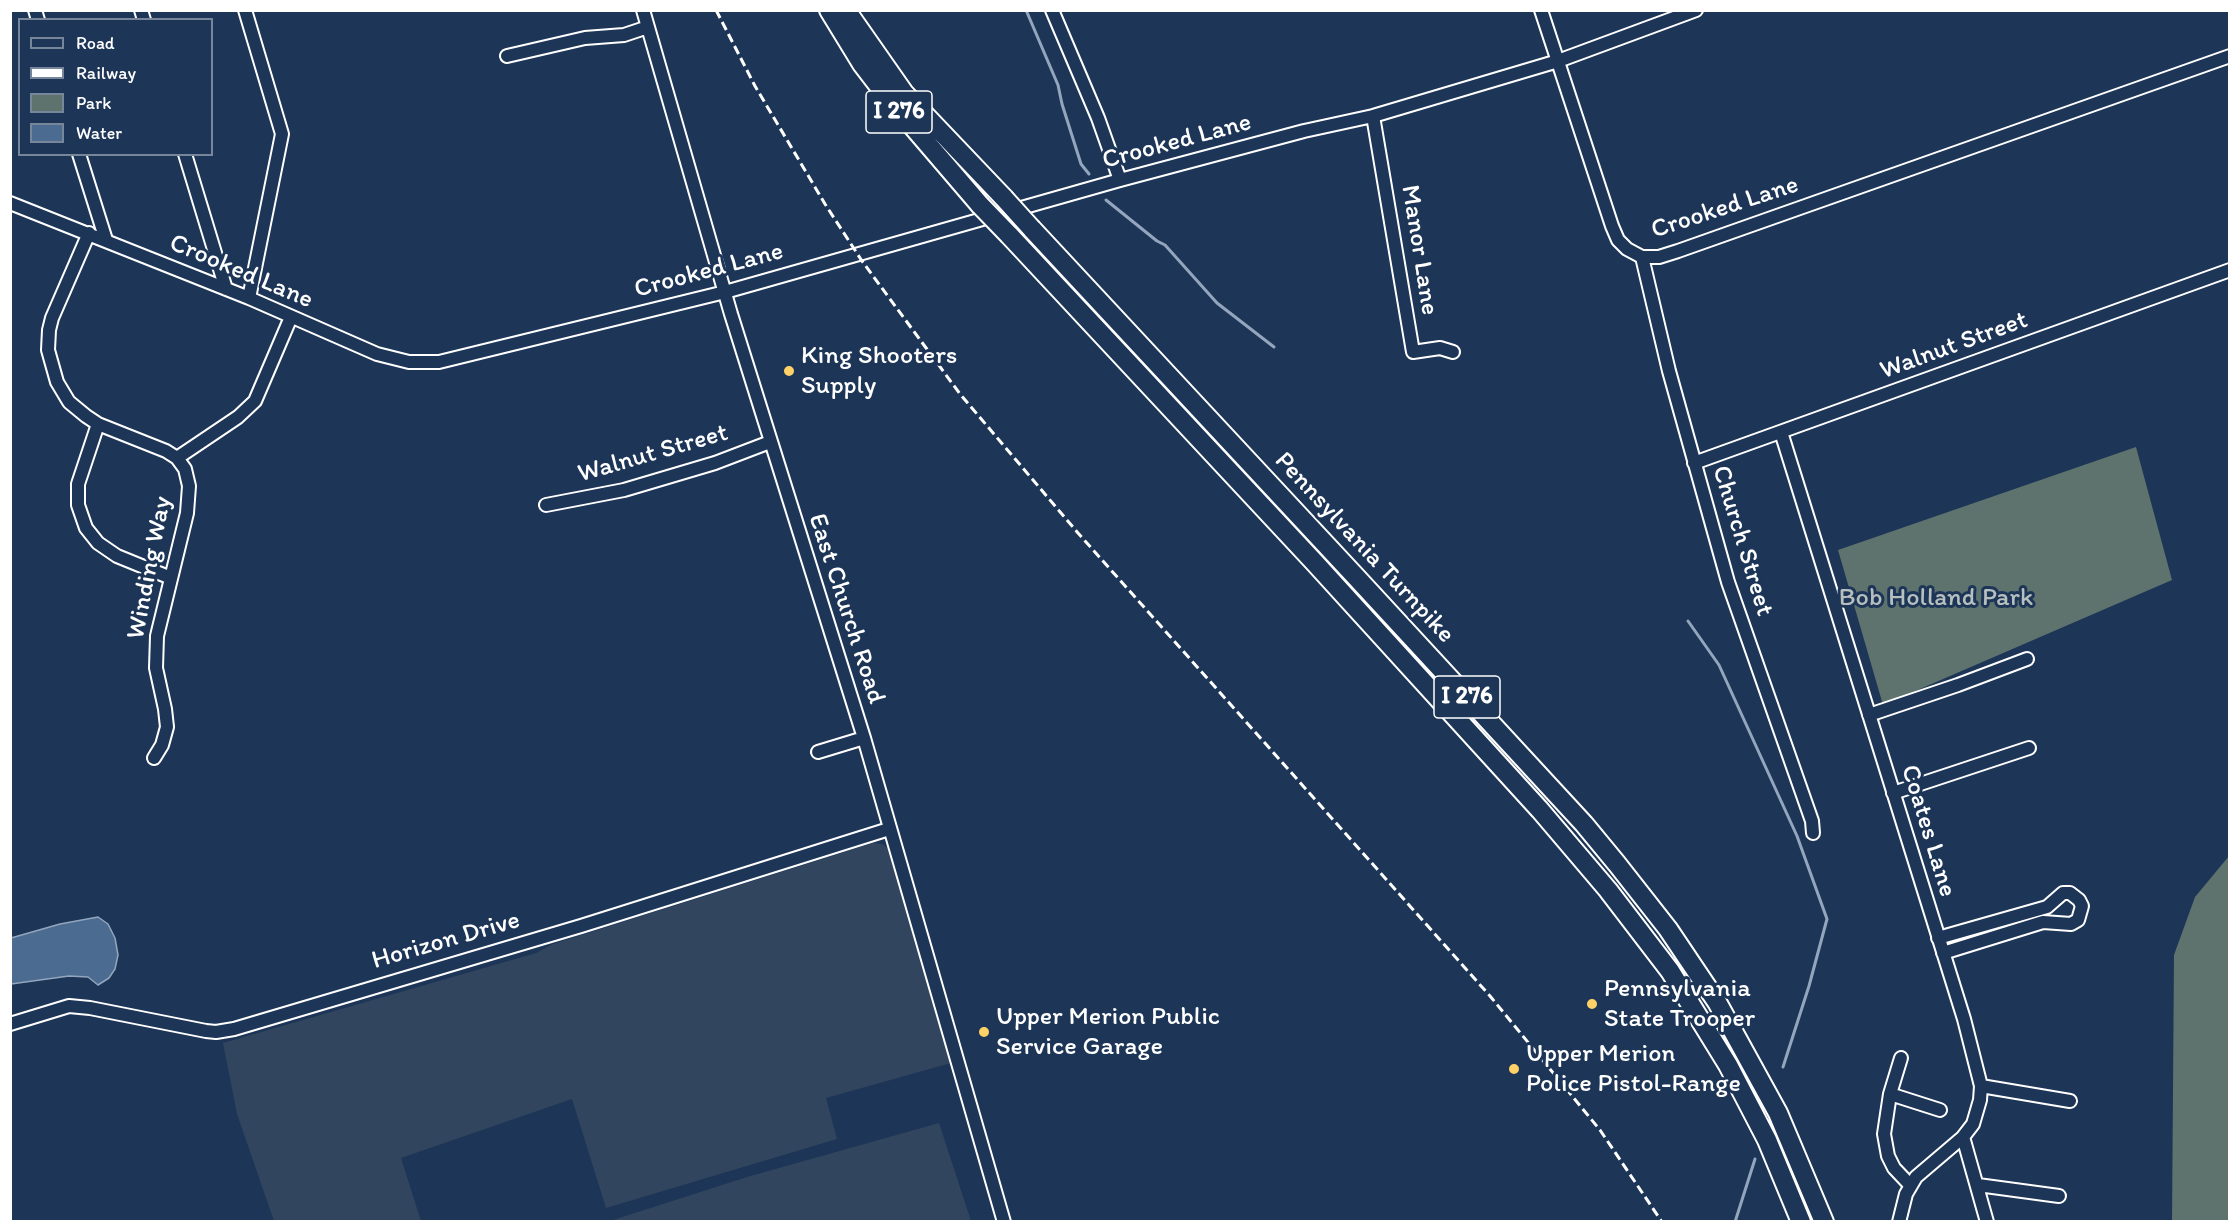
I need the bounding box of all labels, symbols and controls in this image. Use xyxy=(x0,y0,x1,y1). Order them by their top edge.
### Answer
legend xyxy=(18,18,213,156)
text: Road xyxy=(76,32,115,54)
text: Railway xyxy=(76,62,136,84)
road number: I 276 xyxy=(866,91,932,133)
text: Park xyxy=(76,92,111,114)
street label: Crooked Lane xyxy=(1099,107,1255,177)
text: Water xyxy=(76,122,122,144)
street label: Crooked Lane xyxy=(1648,170,1802,246)
street label: Manor Lane xyxy=(1393,183,1445,317)
street label: Crooked Lane xyxy=(165,228,317,316)
street label: Crooked Lane xyxy=(631,236,787,306)
street label: Walnut Street xyxy=(1876,305,2032,387)
place label: King Shooters Supply xyxy=(801,340,957,402)
marker: King Shooters Supply xyxy=(782,364,796,378)
street label: Walnut Street xyxy=(574,418,732,490)
street label: Pennsylvania Turnpike xyxy=(1267,446,1461,650)
street label: Church Street xyxy=(1704,462,1780,620)
street label: Winding Way xyxy=(121,494,179,642)
street label: East Church Road xyxy=(801,510,891,708)
park label: Bob Holland Park xyxy=(1839,582,2033,614)
road number: I 276 xyxy=(1434,676,1500,718)
street label: Coates Lane xyxy=(1893,761,1963,901)
street label: Horizon Drive xyxy=(368,905,524,977)
place label: Pennsylvania State Trooper xyxy=(1604,973,1755,1034)
marker: Pennsylvania State Trooper xyxy=(1585,997,1599,1011)
place label: Upper Merion Public Service Garage xyxy=(996,1001,1220,1062)
marker: Upper Merion Public Service Garage xyxy=(977,1025,991,1039)
place label: Upper Merion Police Pistol-Range xyxy=(1526,1038,1741,1100)
marker: Upper Merion Police Pistol-Range xyxy=(1507,1062,1521,1076)

